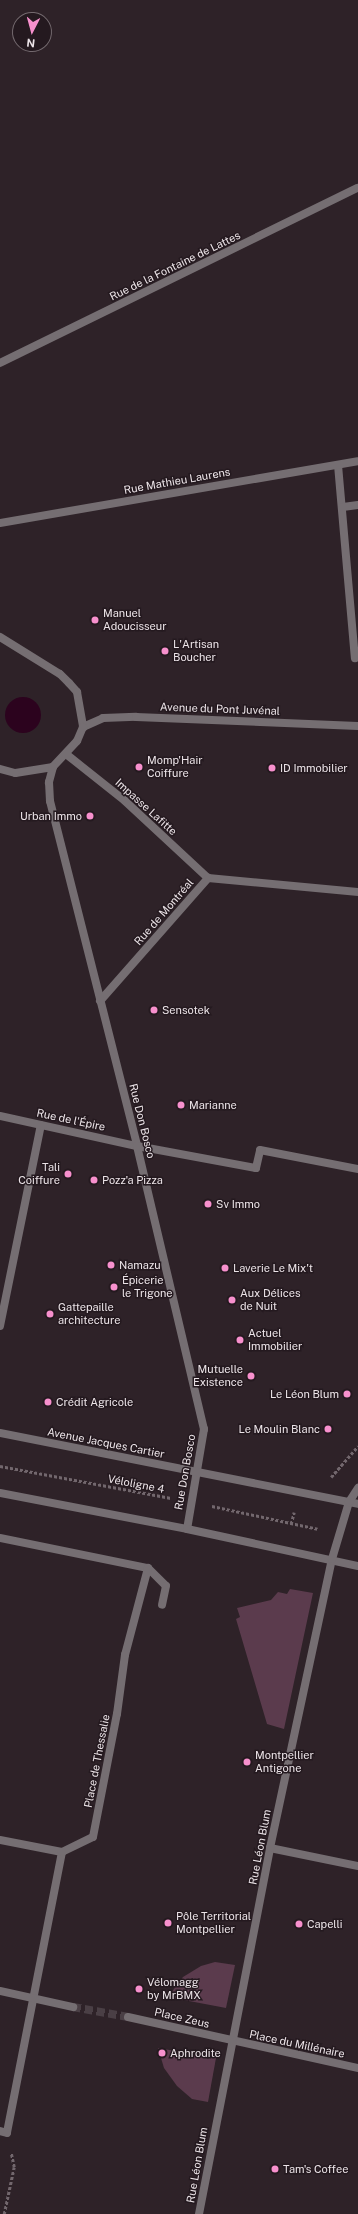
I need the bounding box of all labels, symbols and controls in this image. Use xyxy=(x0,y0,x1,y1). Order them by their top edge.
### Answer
north arrow xyxy=(12,12,52,52)
text: N xyxy=(26,37,36,49)
street label: Rue de la Fontaine de Lattes xyxy=(107,228,243,304)
street label: Rue Mathieu Laurens xyxy=(123,465,231,497)
place label: Manuel Adoucisseur xyxy=(103,607,167,633)
marker: Manuel Adoucisseur xyxy=(90,615,100,625)
place label: L'Artisan Boucher xyxy=(173,638,219,664)
marker: L'Artisan Boucher xyxy=(160,646,170,656)
street label: Avenue du Pont Juvénal xyxy=(160,700,280,718)
place label: Momp'Hair Coiffure xyxy=(147,754,202,780)
place label: ID Immobilier xyxy=(280,761,348,775)
marker: Momp'Hair Coiffure xyxy=(134,762,144,772)
marker: ID Immobilier xyxy=(267,763,277,773)
street label: Impasse Lafitte xyxy=(112,776,180,838)
place label: Urban Immo xyxy=(20,809,82,823)
marker: Urban Immo xyxy=(85,811,95,821)
street label: Rue de Montréal xyxy=(131,876,197,948)
place label: Sensotek xyxy=(162,1003,210,1017)
marker: Sensotek xyxy=(149,1005,159,1015)
street label: Rue Don Bosco xyxy=(126,1082,158,1160)
place label: Marianne xyxy=(189,1098,237,1112)
marker: Marianne xyxy=(176,1100,186,1110)
street label: Rue de l'Épire xyxy=(35,1106,107,1134)
place label: Tali Coiffure xyxy=(18,1161,60,1187)
marker: Tali Coiffure xyxy=(63,1169,73,1179)
place label: Pozz'a Pizza xyxy=(102,1173,163,1187)
marker: Pozz'a Pizza xyxy=(89,1175,99,1185)
place label: Sv Immo xyxy=(216,1197,260,1211)
marker: Sv Immo xyxy=(203,1199,213,1209)
place label: Namazu xyxy=(119,1258,161,1272)
marker: Namazu xyxy=(106,1260,116,1270)
place label: Laverie Le Mix't xyxy=(233,1261,313,1275)
marker: Laverie Le Mix't xyxy=(220,1263,230,1273)
place label: Épicerie le Trigone xyxy=(122,1274,173,1300)
marker: Épicerie le Trigone xyxy=(109,1282,119,1292)
place label: Aux Délices de Nuit xyxy=(240,1287,301,1313)
marker: Aux Délices de Nuit xyxy=(227,1295,237,1305)
place label: Gattepaille architecture xyxy=(58,1301,120,1327)
marker: Gattepaille architecture xyxy=(45,1309,55,1319)
place label: Actuel Immobilier xyxy=(248,1327,302,1353)
marker: Actuel Immobilier xyxy=(235,1335,245,1345)
place label: Mutuelle Existence xyxy=(193,1363,243,1389)
marker: Mutuelle Existence xyxy=(246,1371,256,1381)
place label: Le Léon Blum xyxy=(270,1387,339,1401)
marker: Le Léon Blum xyxy=(342,1389,352,1399)
place label: Crédit Agricole xyxy=(56,1395,133,1409)
marker: Crédit Agricole xyxy=(43,1397,53,1407)
place label: Le Moulin Blanc xyxy=(238,1422,320,1436)
marker: Le Moulin Blanc xyxy=(323,1424,333,1434)
street label: Avenue Jacques Cartier xyxy=(46,1425,166,1461)
street label: Rue Don Bosco xyxy=(172,1433,198,1511)
street label: Véloligne 4 xyxy=(107,1472,165,1496)
street label: Place de Thessalie xyxy=(81,1713,113,1809)
place label: Montpellier Antigone xyxy=(255,1749,314,1775)
marker: Montpellier Antigone xyxy=(242,1757,252,1767)
street label: Rue Léon Blum xyxy=(246,1808,274,1886)
place label: Pôle Territorial Montpellier xyxy=(176,1910,251,1936)
place label: Capelli xyxy=(307,1917,343,1931)
marker: Pôle Territorial Montpellier xyxy=(163,1918,173,1928)
marker: Capelli xyxy=(294,1919,304,1929)
place label: Vélomagg by MrBMX xyxy=(147,1976,201,2002)
marker: Vélomagg by MrBMX xyxy=(134,1984,144,1994)
street label: Place Zeus xyxy=(153,2005,211,2031)
street label: Place du Millénaire xyxy=(248,2027,346,2061)
place label: Aphrodite xyxy=(170,2046,221,2060)
marker: Aphrodite xyxy=(157,2048,167,2058)
street label: Rue Léon Blum xyxy=(184,2126,210,2204)
place label: Tam's Coffee xyxy=(283,2162,348,2176)
marker: Tam's Coffee xyxy=(270,2164,280,2174)

